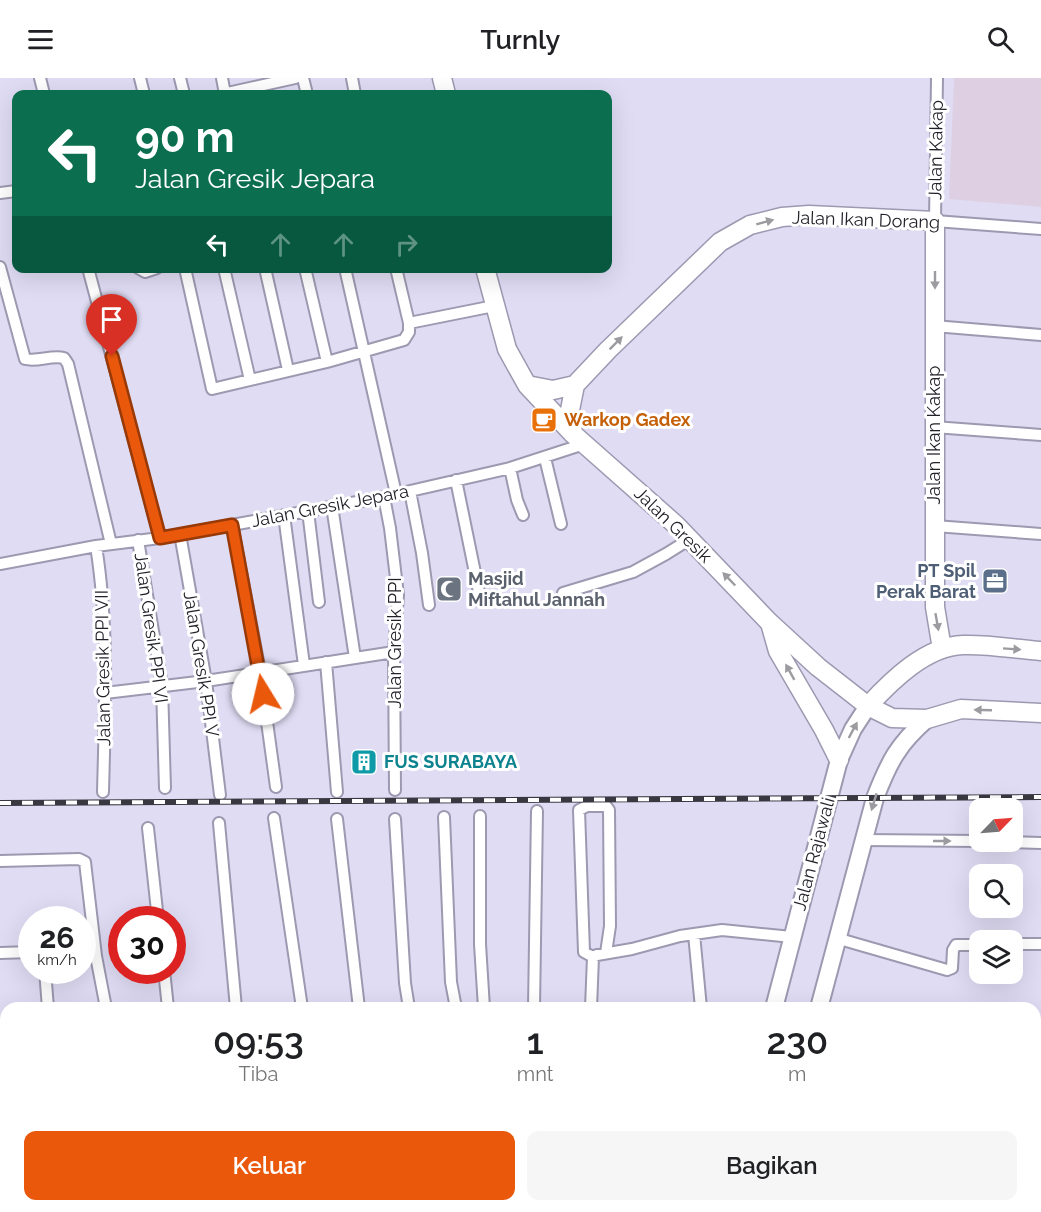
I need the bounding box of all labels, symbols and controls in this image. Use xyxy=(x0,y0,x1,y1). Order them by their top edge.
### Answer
icon: menu xyxy=(24,23,57,56)
icon: search xyxy=(984,23,1017,56)
text: Turnly xyxy=(481,24,560,55)
street label: Jalan Kakap xyxy=(924,100,947,200)
text: 90 m xyxy=(135,113,235,162)
icon: left xyxy=(36,114,114,192)
text: Jalan Gresik Jepara xyxy=(135,163,375,194)
street label: Jalan Ikan Dorang xyxy=(792,206,940,233)
one-way arrow xyxy=(756,216,774,226)
icon: left xyxy=(201,228,234,261)
icon: ahead xyxy=(264,228,297,261)
icon: ahead xyxy=(327,228,360,261)
icon: right xyxy=(390,228,423,261)
one-way arrow xyxy=(930,270,939,289)
pin xyxy=(86,294,137,356)
icon: arrive xyxy=(95,303,128,336)
one-way arrow xyxy=(608,336,622,350)
street label: Jalan Ikan Kakap xyxy=(923,366,944,504)
cafe icon: Warkop Gadex xyxy=(529,405,559,435)
place label: Warkop Gadex xyxy=(564,409,691,430)
street label: Jalan Gresik Jepara xyxy=(249,480,410,531)
street label: Jalan Gresik xyxy=(630,482,717,567)
street label: Jalan Gresik PPI VI xyxy=(131,551,172,705)
place label: PT Spil Perak Barat xyxy=(876,560,976,602)
office icon: PT Spil Perak Barat xyxy=(980,566,1010,596)
place label: Masjid Miftahul Jannah xyxy=(468,568,605,610)
one-way arrow xyxy=(722,572,736,587)
mosque icon: Masjid Miftahul Jannah xyxy=(434,574,464,604)
street label: Jalan Gresik PPI xyxy=(384,577,405,709)
street label: Jalan Gresik PPI V xyxy=(180,589,223,738)
street label: Jalan Gresik PPI VII xyxy=(91,590,114,746)
one-way arrow xyxy=(933,612,942,631)
one-way arrow xyxy=(1003,644,1022,654)
position arrow xyxy=(231,662,295,726)
one-way arrow xyxy=(785,664,795,681)
one-way arrow xyxy=(974,705,993,714)
one-way arrow xyxy=(848,721,858,738)
building icon: FUS SURABAYA xyxy=(349,747,379,777)
place label: FUS SURABAYA xyxy=(384,751,518,772)
one-way arrow xyxy=(869,793,878,811)
street label: Jalan Rajawali xyxy=(788,795,839,913)
north arrow xyxy=(969,798,1023,852)
map controls xyxy=(969,798,1023,984)
one-way arrow xyxy=(933,836,952,846)
button: search xyxy=(969,864,1023,918)
speed limit sign: 30 xyxy=(108,906,186,984)
text: 26 xyxy=(39,920,75,955)
button: layers xyxy=(969,930,1023,984)
text: km/h xyxy=(37,951,77,969)
text: 09:53 xyxy=(213,1020,304,1062)
text: 1 xyxy=(527,1020,544,1062)
text: 230 xyxy=(766,1020,828,1062)
text: Tiba xyxy=(239,1062,278,1086)
text: mnt xyxy=(517,1062,553,1086)
text: m xyxy=(788,1062,806,1086)
button: Keluar xyxy=(24,1131,515,1200)
button: Bagikan xyxy=(527,1131,1017,1200)

